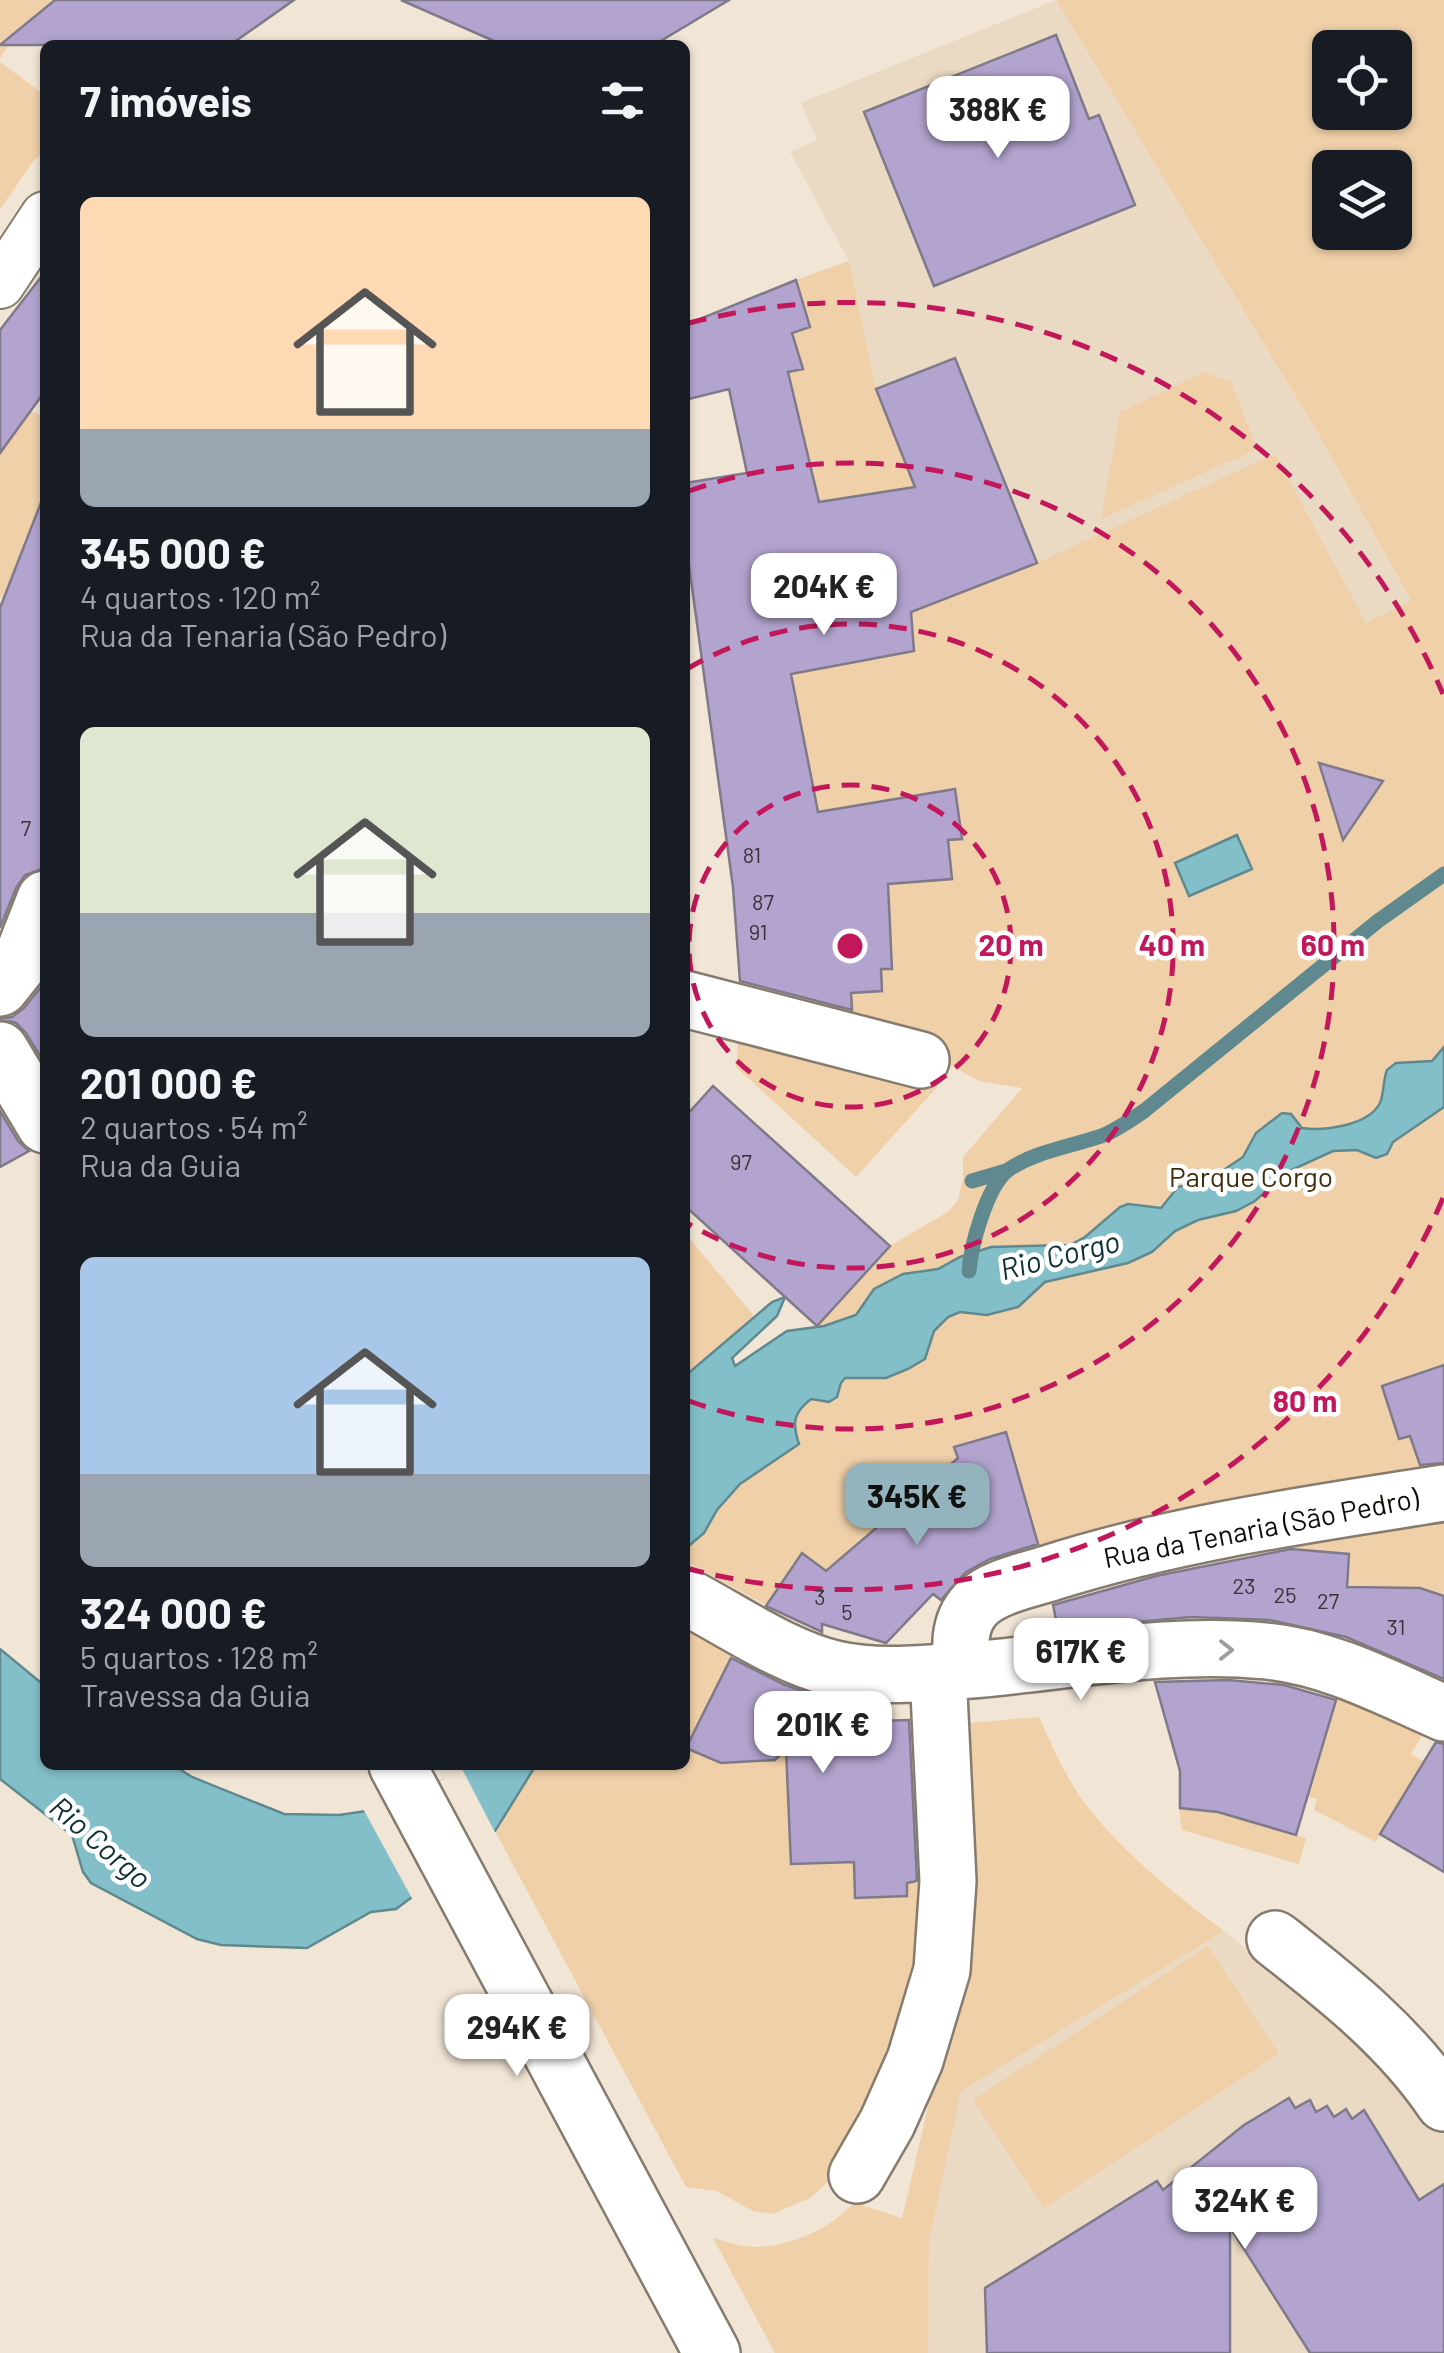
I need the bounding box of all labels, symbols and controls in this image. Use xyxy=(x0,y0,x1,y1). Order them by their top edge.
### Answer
map controls xyxy=(1312,30,1412,250)
button: locate xyxy=(1312,30,1412,130)
icon: filters xyxy=(595,73,650,128)
text: 7 imóveis xyxy=(80,75,252,125)
pin: 388K € xyxy=(917,76,1079,161)
text: 388K € xyxy=(949,89,1047,127)
button: layers xyxy=(1312,150,1412,250)
icon: home xyxy=(275,262,455,442)
text: 345 000 € xyxy=(80,527,266,577)
pin: 204K € xyxy=(743,553,905,638)
text: 204K € xyxy=(773,566,875,604)
text: 4 quartos · 120 m² xyxy=(80,577,321,615)
text: Rua da Tenaria (São Pedro) xyxy=(80,615,446,653)
icon: home xyxy=(275,792,455,972)
house number: 7 xyxy=(21,814,31,840)
house number: 81 xyxy=(743,841,761,867)
house number: 87 xyxy=(752,888,774,914)
house number: 91 xyxy=(749,918,767,944)
text: 20 m xyxy=(979,926,1043,962)
text: 40 m xyxy=(1139,926,1205,962)
text: 60 m xyxy=(1301,926,1365,962)
centre of rings xyxy=(832,928,868,964)
text: 201 000 € xyxy=(80,1057,257,1107)
text: 2 quartos · 54 m² xyxy=(80,1107,308,1145)
text: Rua da Guia xyxy=(80,1145,241,1183)
house number: 97 xyxy=(730,1148,752,1174)
park label: Parque Corgo xyxy=(1169,1159,1333,1193)
water label: Rio Corgo xyxy=(996,1222,1123,1286)
icon: home xyxy=(275,1322,455,1502)
text: 80 m xyxy=(1273,1382,1337,1418)
pin: 345K € xyxy=(836,1463,998,1548)
text: 345K € xyxy=(867,1476,967,1514)
street label: Rua da Tenaria (São Pedro) xyxy=(1100,1480,1422,1574)
house number: 23 xyxy=(1233,1572,1256,1598)
house number: 25 xyxy=(1273,1581,1297,1607)
house number: 3 xyxy=(814,1583,826,1609)
text: 324 000 € xyxy=(80,1587,267,1637)
house number: 27 xyxy=(1317,1587,1339,1613)
house number: 5 xyxy=(841,1598,853,1624)
house number: 31 xyxy=(1387,1613,1405,1639)
pin: 617K € xyxy=(1000,1618,1162,1703)
text: 617K € xyxy=(1036,1631,1126,1669)
text: 5 quartos · 128 m² xyxy=(80,1637,318,1675)
one-way arrow xyxy=(1219,1639,1234,1661)
text: Travessa da Guia xyxy=(80,1675,310,1713)
pin: 201K € xyxy=(742,1691,904,1776)
text: 201K € xyxy=(776,1704,870,1742)
water label: Rio Corgo xyxy=(43,1788,159,1895)
pin: 294K € xyxy=(436,1994,598,2079)
text: 294K € xyxy=(467,2007,568,2045)
pin: 324K € xyxy=(1164,2167,1326,2252)
text: 324K € xyxy=(1194,2180,1296,2218)

